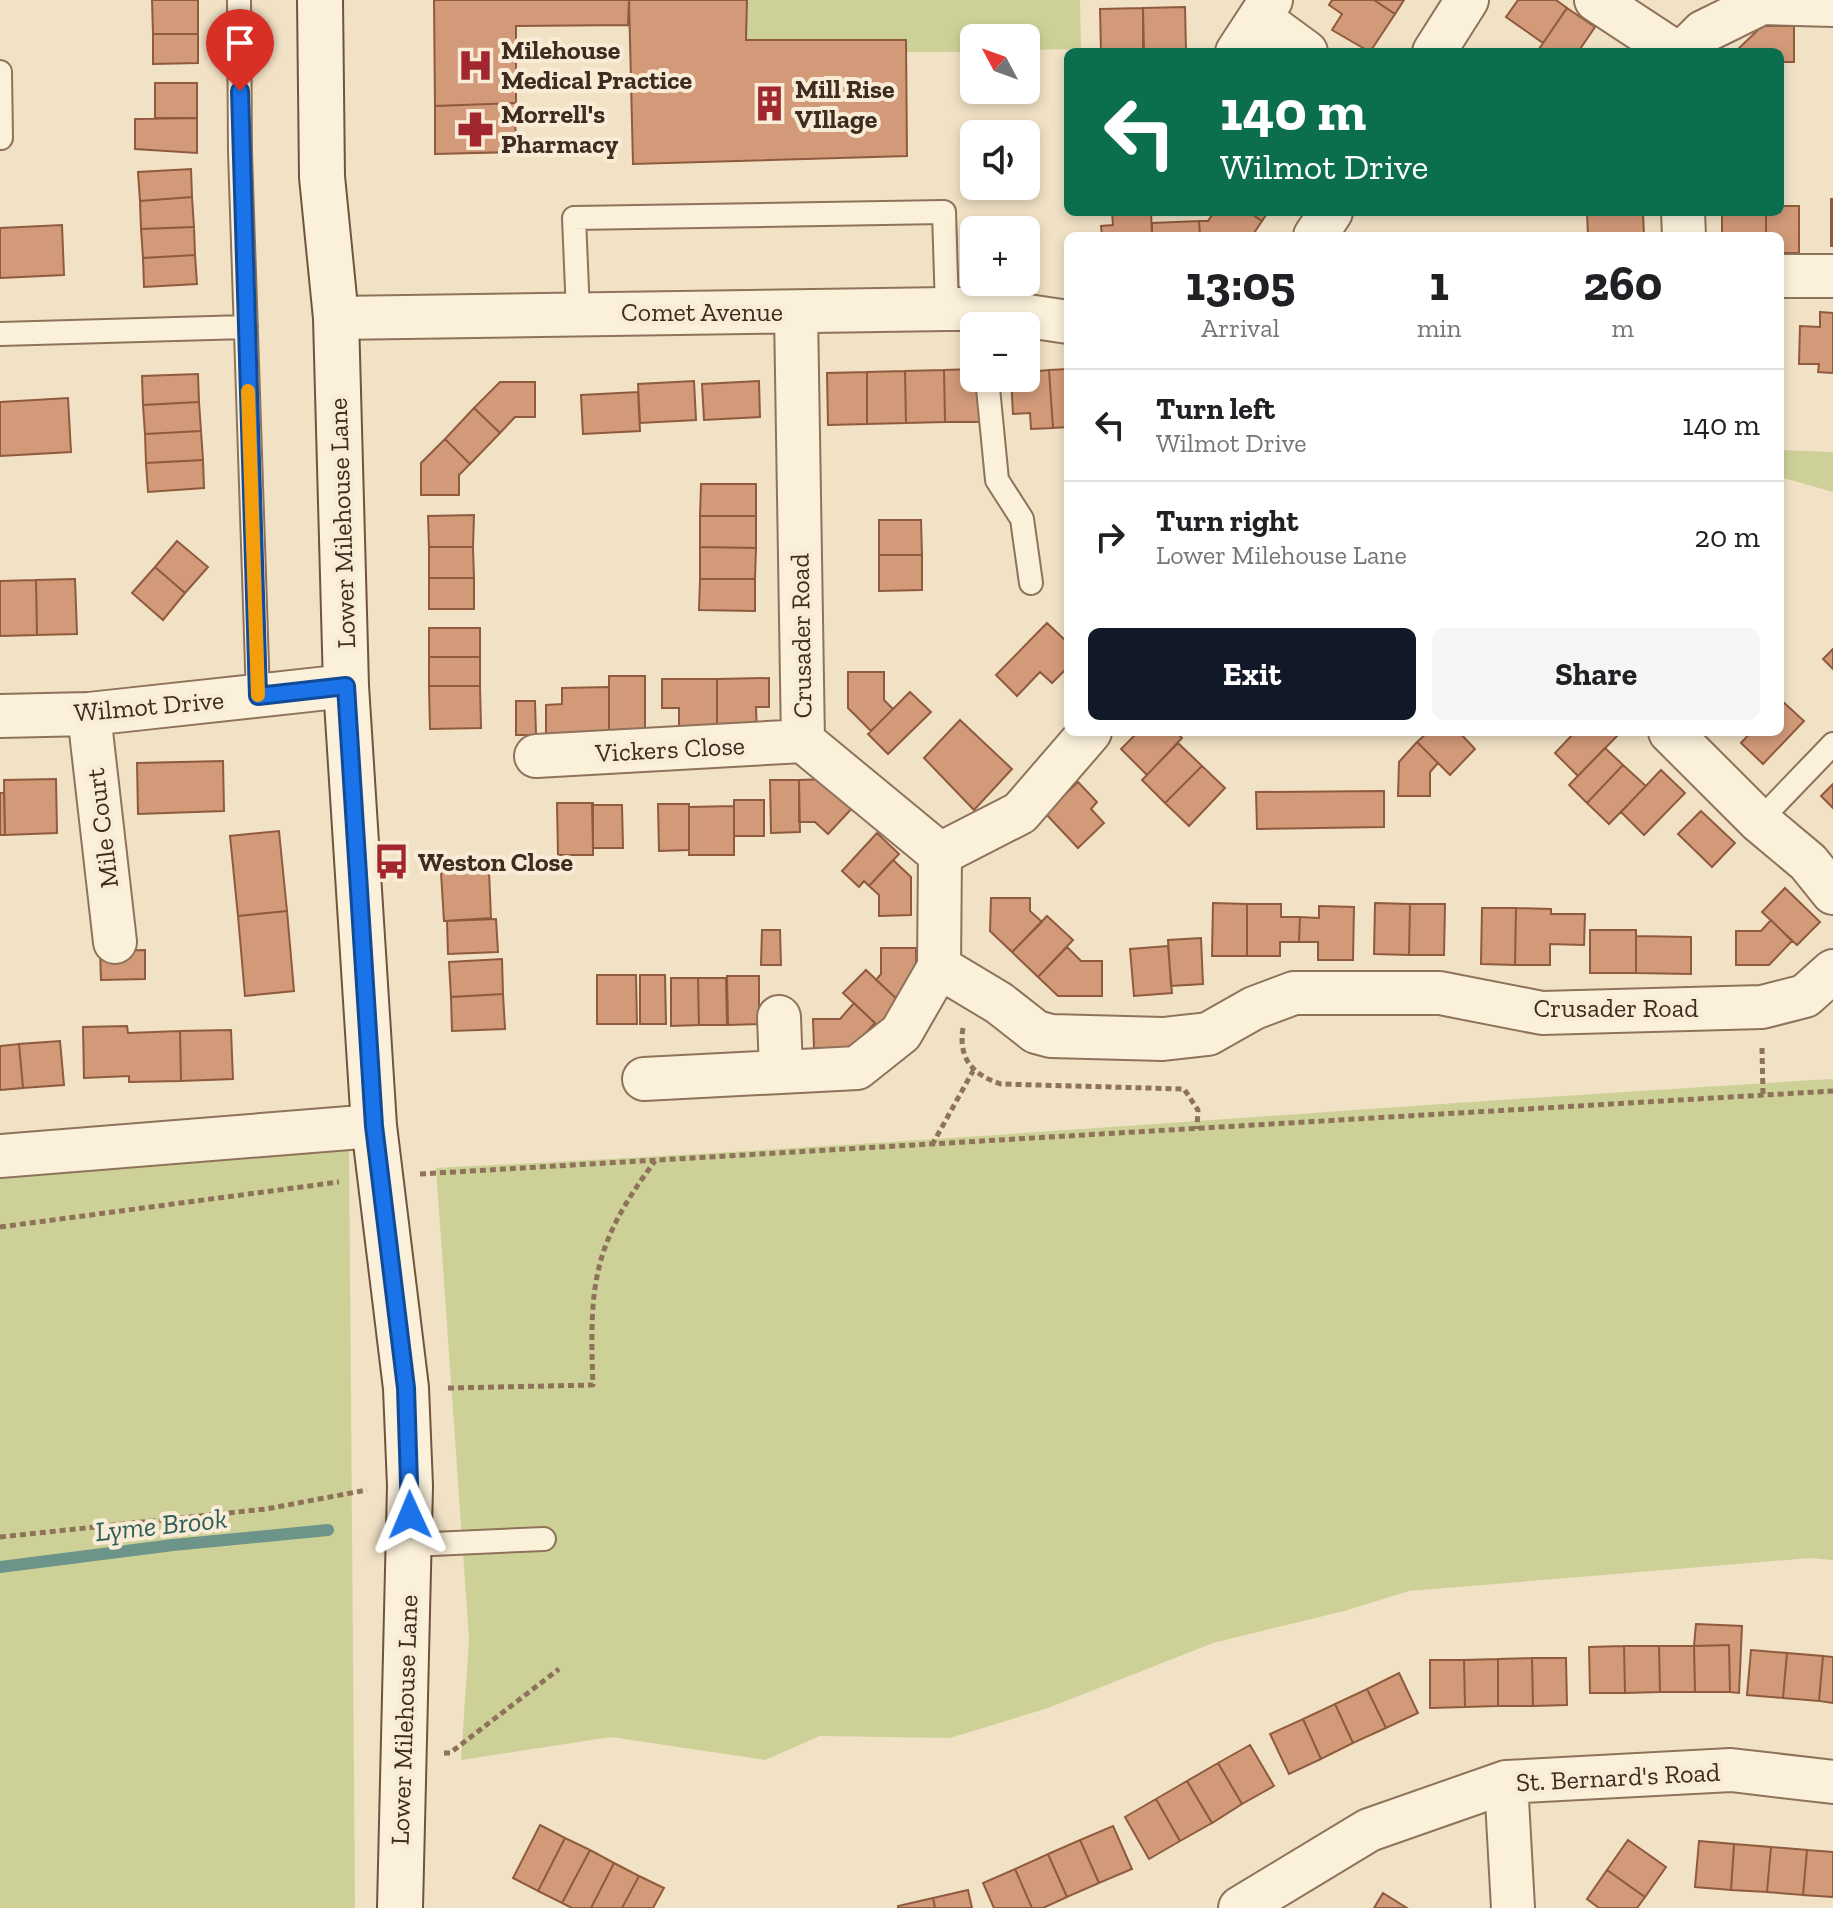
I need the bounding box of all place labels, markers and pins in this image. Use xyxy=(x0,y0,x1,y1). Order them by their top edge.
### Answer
pin xyxy=(206,9,274,91)
place label: Milehouse Medical Practice xyxy=(501,34,693,96)
hospital icon: Milehouse Medical Practice xyxy=(456,46,494,84)
place label: Mill Rise VIllage xyxy=(795,73,895,135)
building icon: Mill Rise VIllage xyxy=(750,85,788,123)
place label: Morrell's Pharmacy xyxy=(501,98,618,160)
pharmacy icon: Morrell's Pharmacy xyxy=(456,110,494,148)
bus stop icon: Weston Close xyxy=(373,843,411,881)
place label: Weston Close xyxy=(418,846,574,878)

